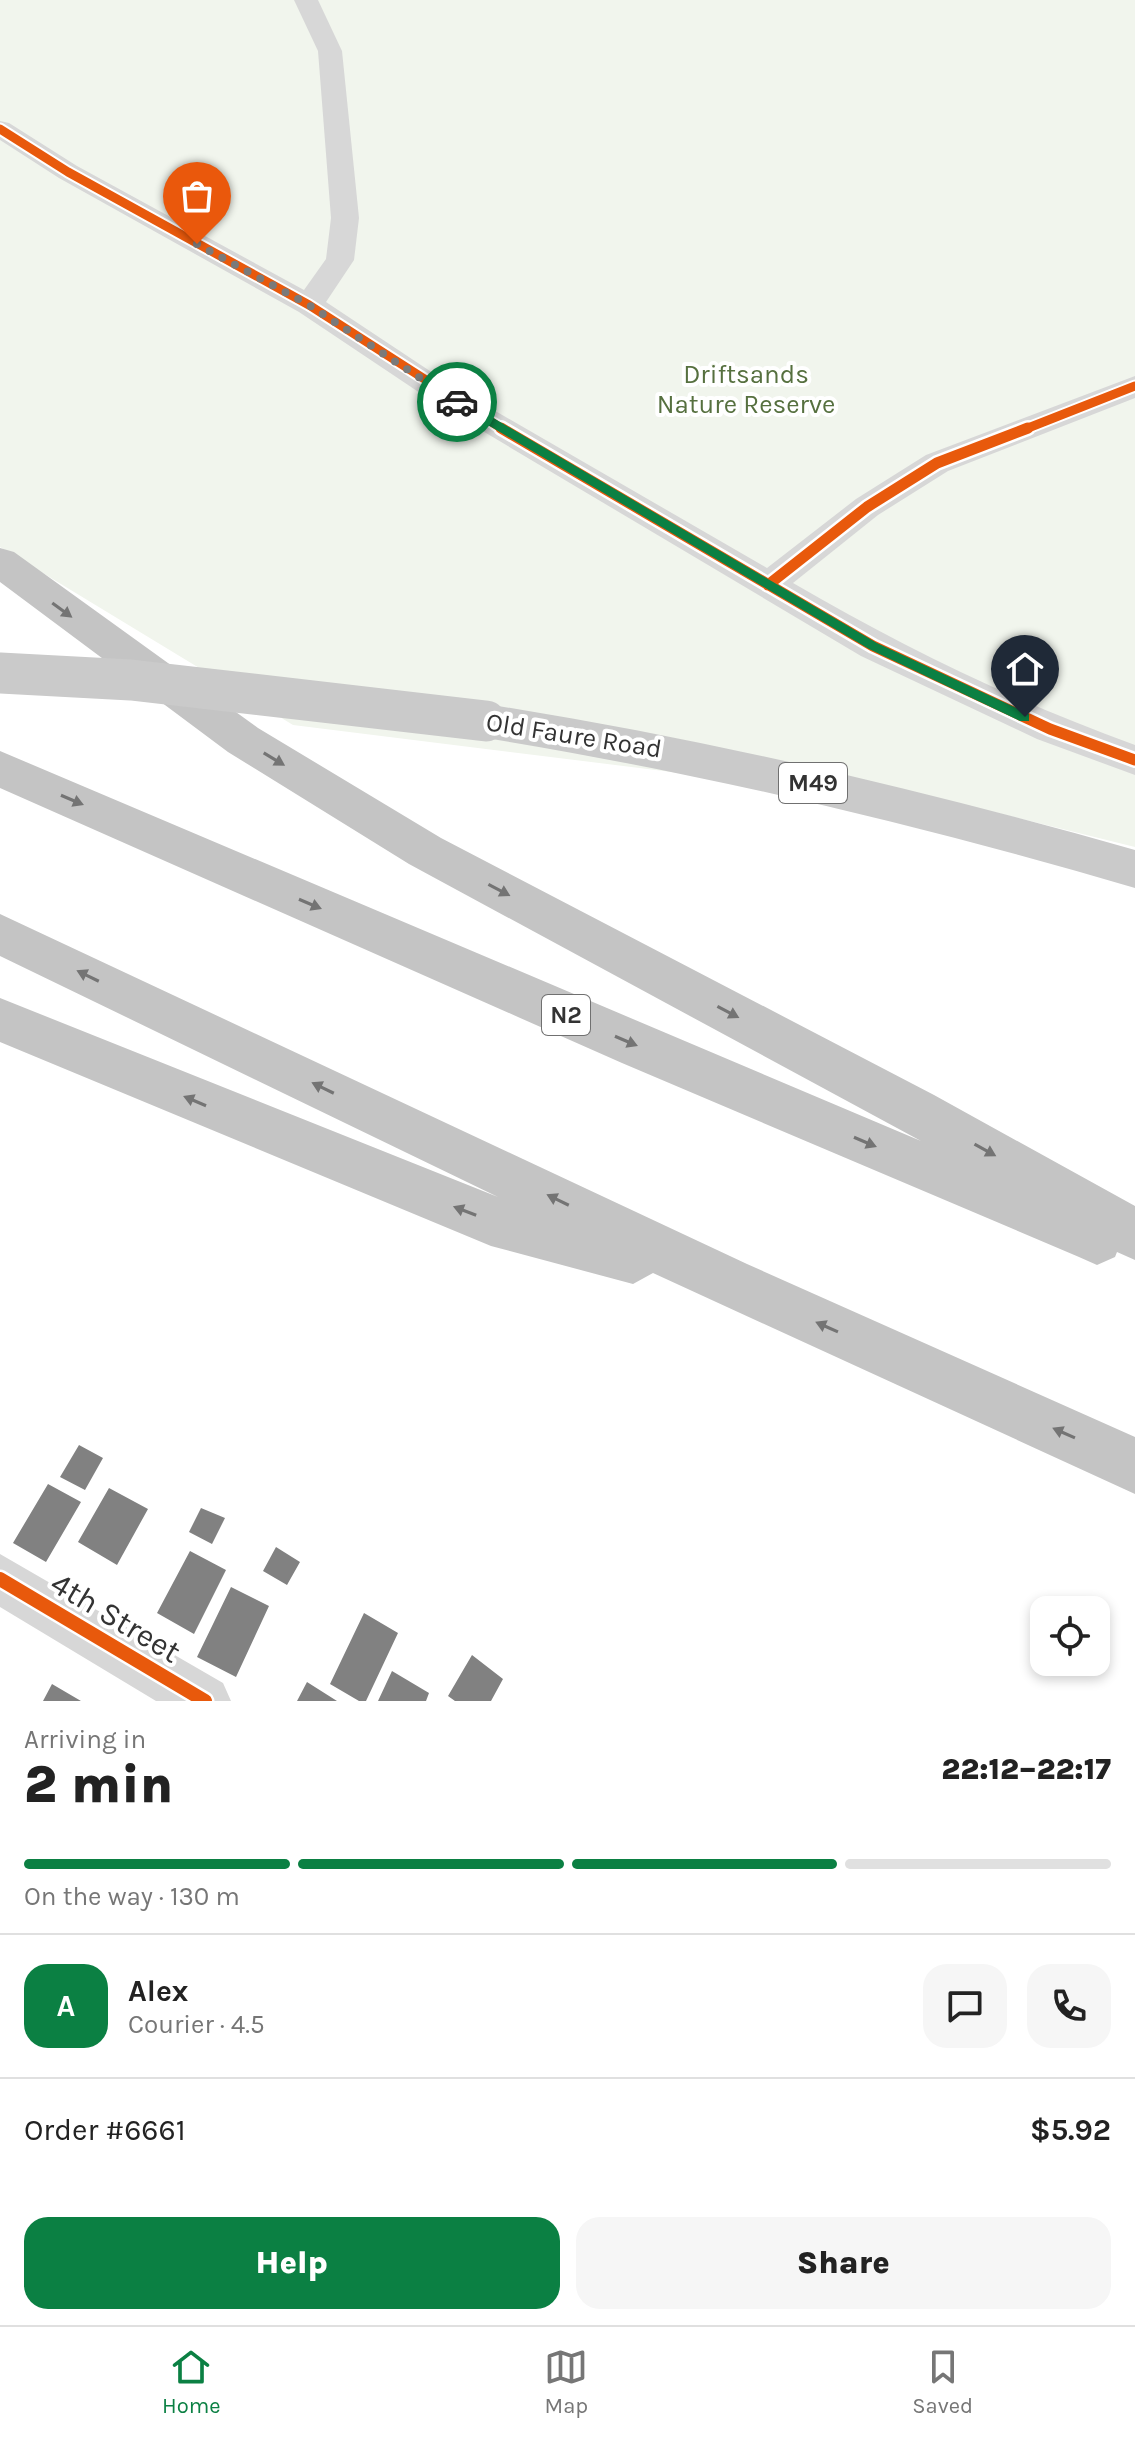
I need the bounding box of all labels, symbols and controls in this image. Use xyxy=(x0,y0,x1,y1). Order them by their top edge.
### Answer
pin xyxy=(163,162,231,244)
icon: bag xyxy=(175,174,219,218)
park label: Driftsands Nature Reserve xyxy=(657,359,835,420)
courier xyxy=(417,362,497,442)
icon: car xyxy=(435,380,479,424)
one-way arrow xyxy=(51,602,72,617)
pin xyxy=(991,635,1059,717)
icon: home xyxy=(1003,647,1047,691)
street label: Old Faure Road xyxy=(484,706,664,765)
one-way arrow xyxy=(263,752,285,766)
road number: M49 xyxy=(779,763,847,803)
one-way arrow xyxy=(60,794,83,807)
one-way arrow xyxy=(487,884,510,897)
one-way arrow xyxy=(298,897,322,910)
one-way arrow xyxy=(77,969,100,983)
road number: N2 xyxy=(542,995,590,1035)
one-way arrow xyxy=(717,1006,740,1019)
one-way arrow xyxy=(614,1034,637,1047)
one-way arrow xyxy=(311,1081,335,1095)
one-way arrow xyxy=(183,1095,207,1108)
one-way arrow xyxy=(853,1135,877,1148)
one-way arrow xyxy=(974,1143,997,1156)
one-way arrow xyxy=(546,1193,569,1207)
one-way arrow xyxy=(452,1204,476,1217)
one-way arrow xyxy=(815,1320,839,1333)
one-way arrow xyxy=(1052,1427,1076,1440)
street label: 4th Street xyxy=(44,1564,187,1671)
map controls xyxy=(1030,1596,1110,1676)
button: locate xyxy=(1030,1596,1110,1676)
text: Arriving in xyxy=(24,1724,146,1755)
text: 22:12–22:17 xyxy=(941,1751,1111,1787)
text: 2 min xyxy=(24,1754,173,1815)
text: On the way · 130 m xyxy=(24,1881,240,1912)
button: chat xyxy=(923,1964,1007,2048)
button: phone xyxy=(1027,1964,1111,2048)
text: Alex xyxy=(128,1973,188,2009)
text: A xyxy=(57,1988,75,2024)
text: Courier · 4.5 xyxy=(128,2009,265,2040)
text: Order #6661 xyxy=(24,2112,186,2148)
text: $5.92 xyxy=(1030,2112,1111,2148)
button: Help xyxy=(24,2217,560,2309)
button: Share xyxy=(576,2217,1111,2309)
tab: Home xyxy=(162,2345,221,2419)
tab: Map xyxy=(544,2345,588,2419)
tab: Saved xyxy=(912,2345,973,2419)

